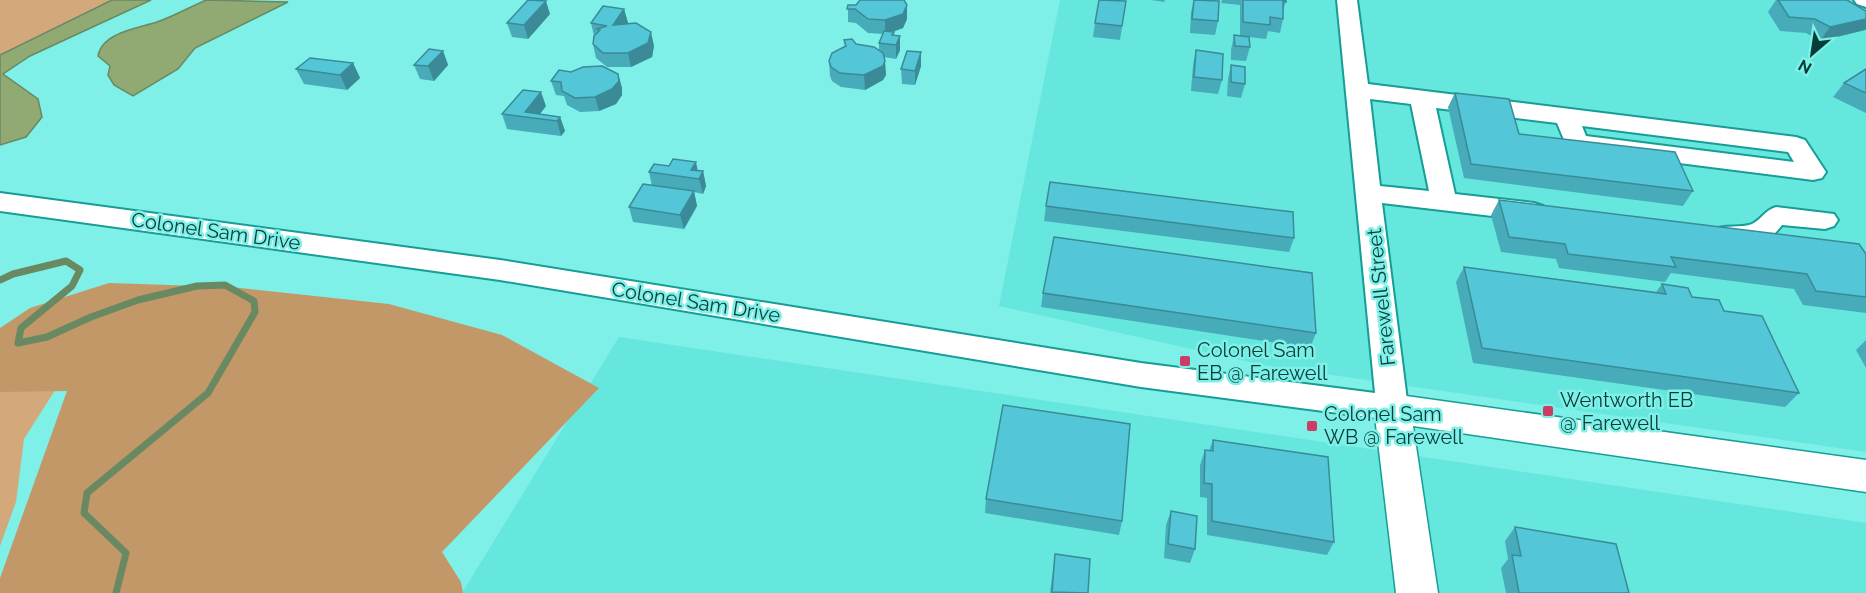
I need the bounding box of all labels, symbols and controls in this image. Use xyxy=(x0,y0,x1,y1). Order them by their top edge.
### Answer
north arrow xyxy=(1782,24,1842,84)
text: N xyxy=(1795,55,1815,78)
street label: Colonel Sam Drive xyxy=(130,207,302,255)
street label: Farewell Street xyxy=(1362,227,1400,367)
street label: Colonel Sam Drive xyxy=(610,277,782,327)
place label: Colonel Sam EB @ Farewell xyxy=(1197,338,1328,385)
marker: Colonel Sam EB @ Farewell xyxy=(1178,354,1192,368)
place label: Wentworth EB @ Farewell xyxy=(1560,388,1693,435)
place label: Colonel Sam WB @ Farewell xyxy=(1324,402,1464,449)
marker: Wentworth EB @ Farewell xyxy=(1541,404,1555,418)
marker: Colonel Sam WB @ Farewell xyxy=(1305,419,1319,433)

